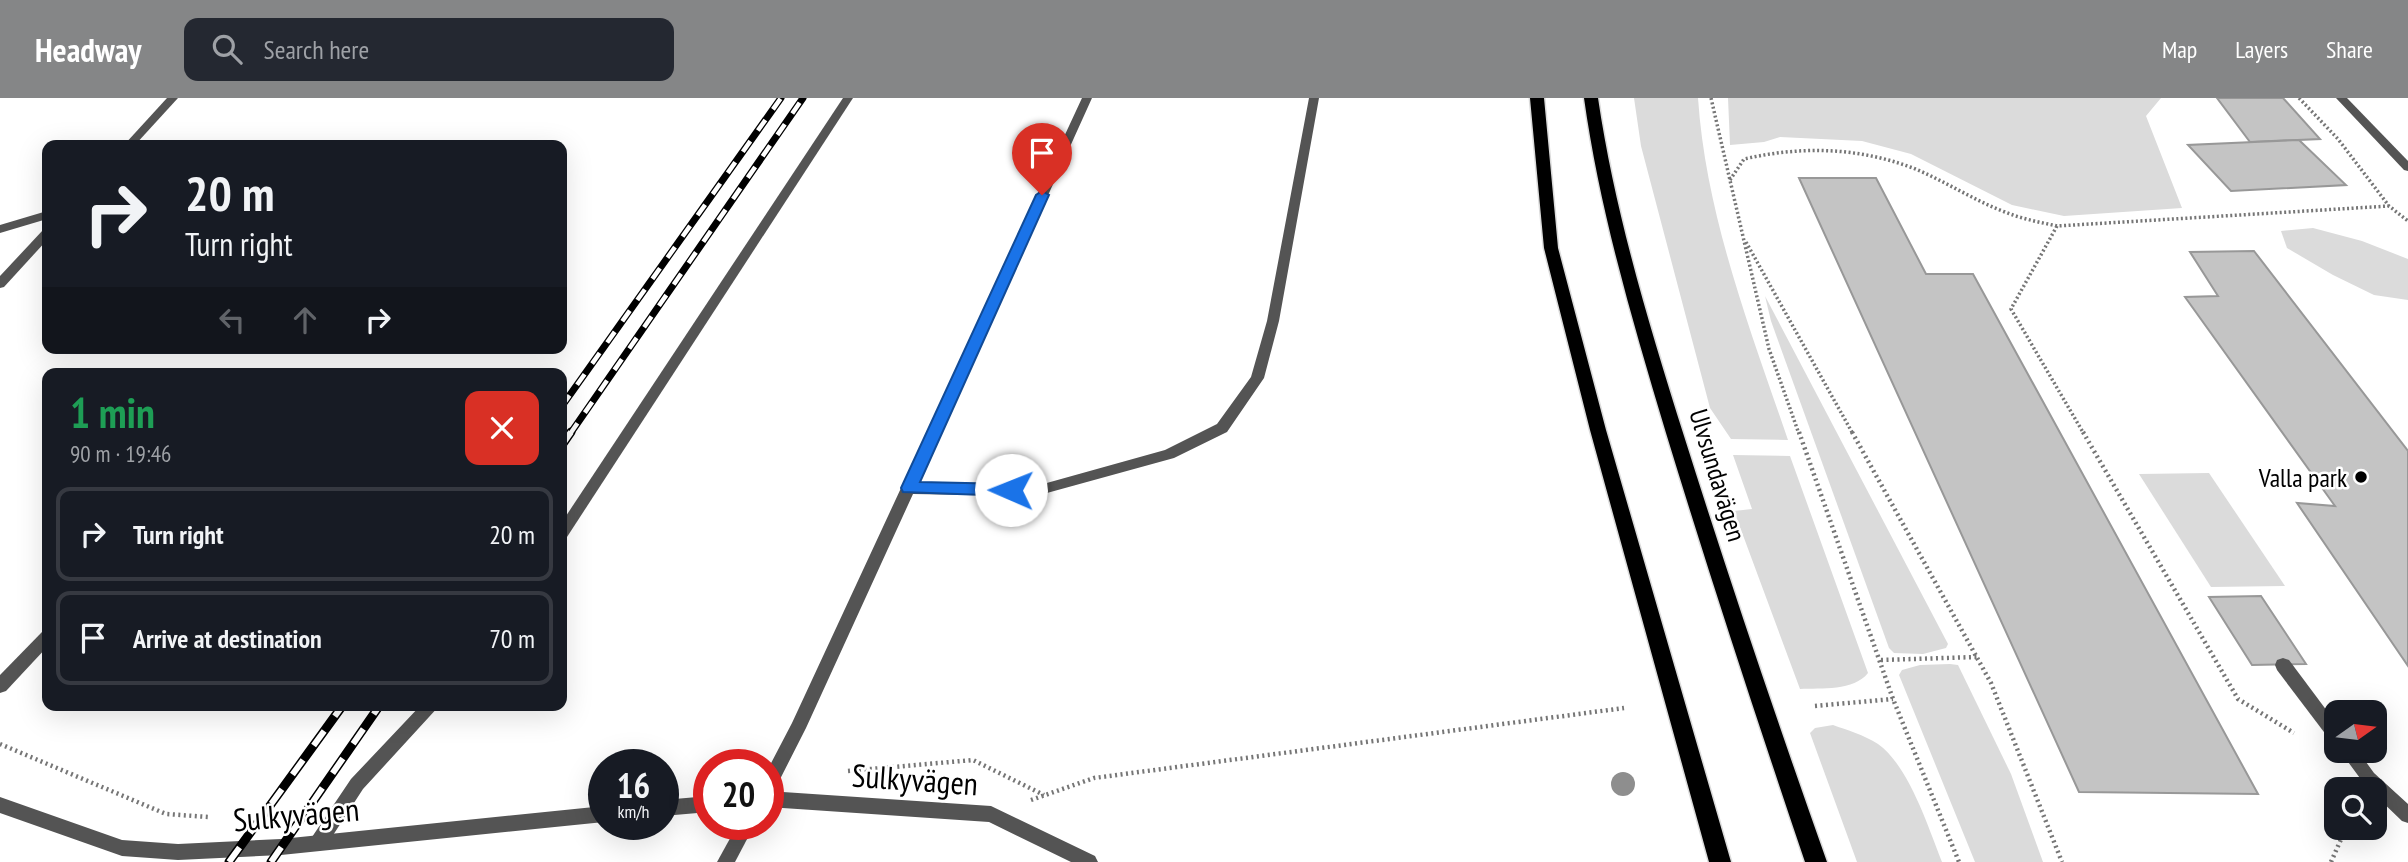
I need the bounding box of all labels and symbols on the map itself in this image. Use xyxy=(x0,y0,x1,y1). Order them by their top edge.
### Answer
pin xyxy=(1012,123,1072,195)
street label: Ulvsundavägen xyxy=(1682,405,1754,545)
position arrow xyxy=(974,453,1048,527)
place label: Valla park xyxy=(2258,461,2347,494)
marker: Valla park xyxy=(2353,469,2369,485)
north arrow xyxy=(2324,700,2387,763)
speed limit sign: 20 xyxy=(693,749,784,840)
street label: Sulkyvägen xyxy=(851,754,979,804)
street label: Sulkyvägen xyxy=(231,788,361,840)

